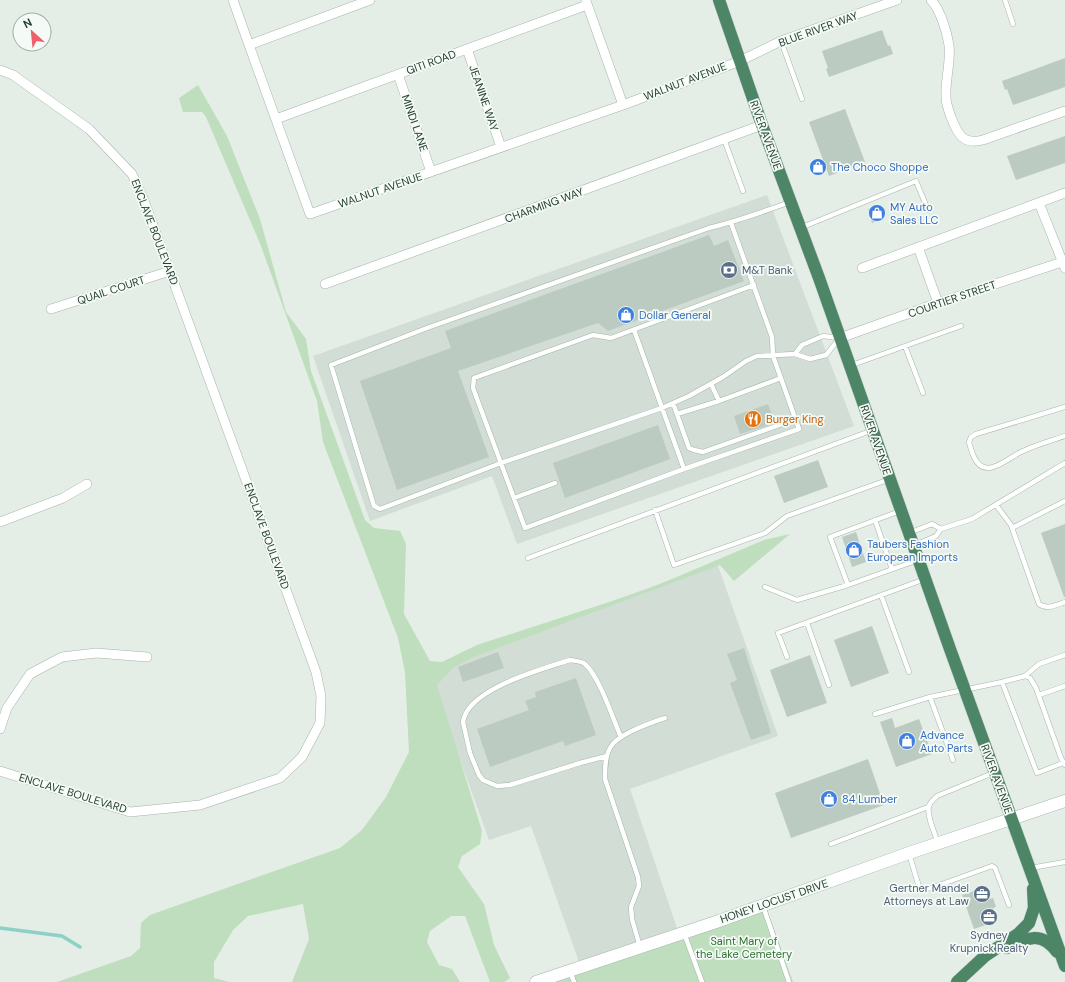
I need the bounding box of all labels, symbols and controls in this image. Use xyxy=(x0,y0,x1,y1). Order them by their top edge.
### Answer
street label: BLUE RIVER WAY xyxy=(776,8,860,50)
north arrow xyxy=(12,12,52,52)
text: N xyxy=(21,15,34,31)
street label: GITI ROAD xyxy=(404,46,458,77)
street label: WALNUT AVENUE xyxy=(642,59,728,103)
street label: JEANINE WAY xyxy=(466,63,502,133)
street label: MINDI LANE xyxy=(399,93,431,153)
street label: RIVER AVENUE xyxy=(747,98,785,172)
shop icon: The Choco Shoppe xyxy=(808,157,828,177)
place label: The Choco Shoppe xyxy=(831,160,928,174)
street label: WALNUT AVENUE xyxy=(336,169,424,211)
street label: ENCLAVE BOULEVARD xyxy=(128,177,182,287)
street label: CHARMING WAY xyxy=(503,184,586,226)
place label: MY Auto Sales LLC xyxy=(890,200,938,227)
shop icon: MY Auto Sales LLC xyxy=(867,203,887,223)
bank icon: M&T Bank xyxy=(719,260,739,280)
place label: M&T Bank xyxy=(742,263,793,277)
street label: QUAIL COURT xyxy=(75,272,147,308)
street label: COURTIER STREET xyxy=(906,277,998,321)
shop icon: Dollar General xyxy=(616,305,636,325)
place label: Dollar General xyxy=(639,308,711,322)
street label: RIVER AVENUE xyxy=(858,403,894,477)
restaurant icon: Burger King xyxy=(743,409,763,429)
place label: Burger King xyxy=(766,412,824,426)
street label: ENCLAVE BOULEVARD xyxy=(241,481,293,592)
place label: Taubers Fashion European Imports xyxy=(867,537,958,564)
shop icon: Taubers Fashion European Imports xyxy=(844,540,864,560)
place label: Advance Auto Parts xyxy=(920,728,973,755)
shop icon: Advance Auto Parts xyxy=(897,731,917,751)
street label: RIVER AVENUE xyxy=(978,742,1016,816)
street label: ENCLAVE BOULEVARD xyxy=(17,770,129,816)
shop icon: 84 Lumber xyxy=(819,789,839,809)
place label: 84 Lumber xyxy=(842,792,897,806)
street label: HONEY LOCUST DRIVE xyxy=(718,876,830,926)
place label: Gertner Mandel Attorneys at Law xyxy=(883,881,970,908)
office icon: Gertner Mandel Attorneys at Law xyxy=(972,884,992,904)
office icon: Sydney Krupnick Realty xyxy=(979,907,999,927)
place label: Sydney Krupnick Realty xyxy=(950,928,1028,955)
park label: Saint Mary of the Lake Cemetery xyxy=(696,934,792,961)

